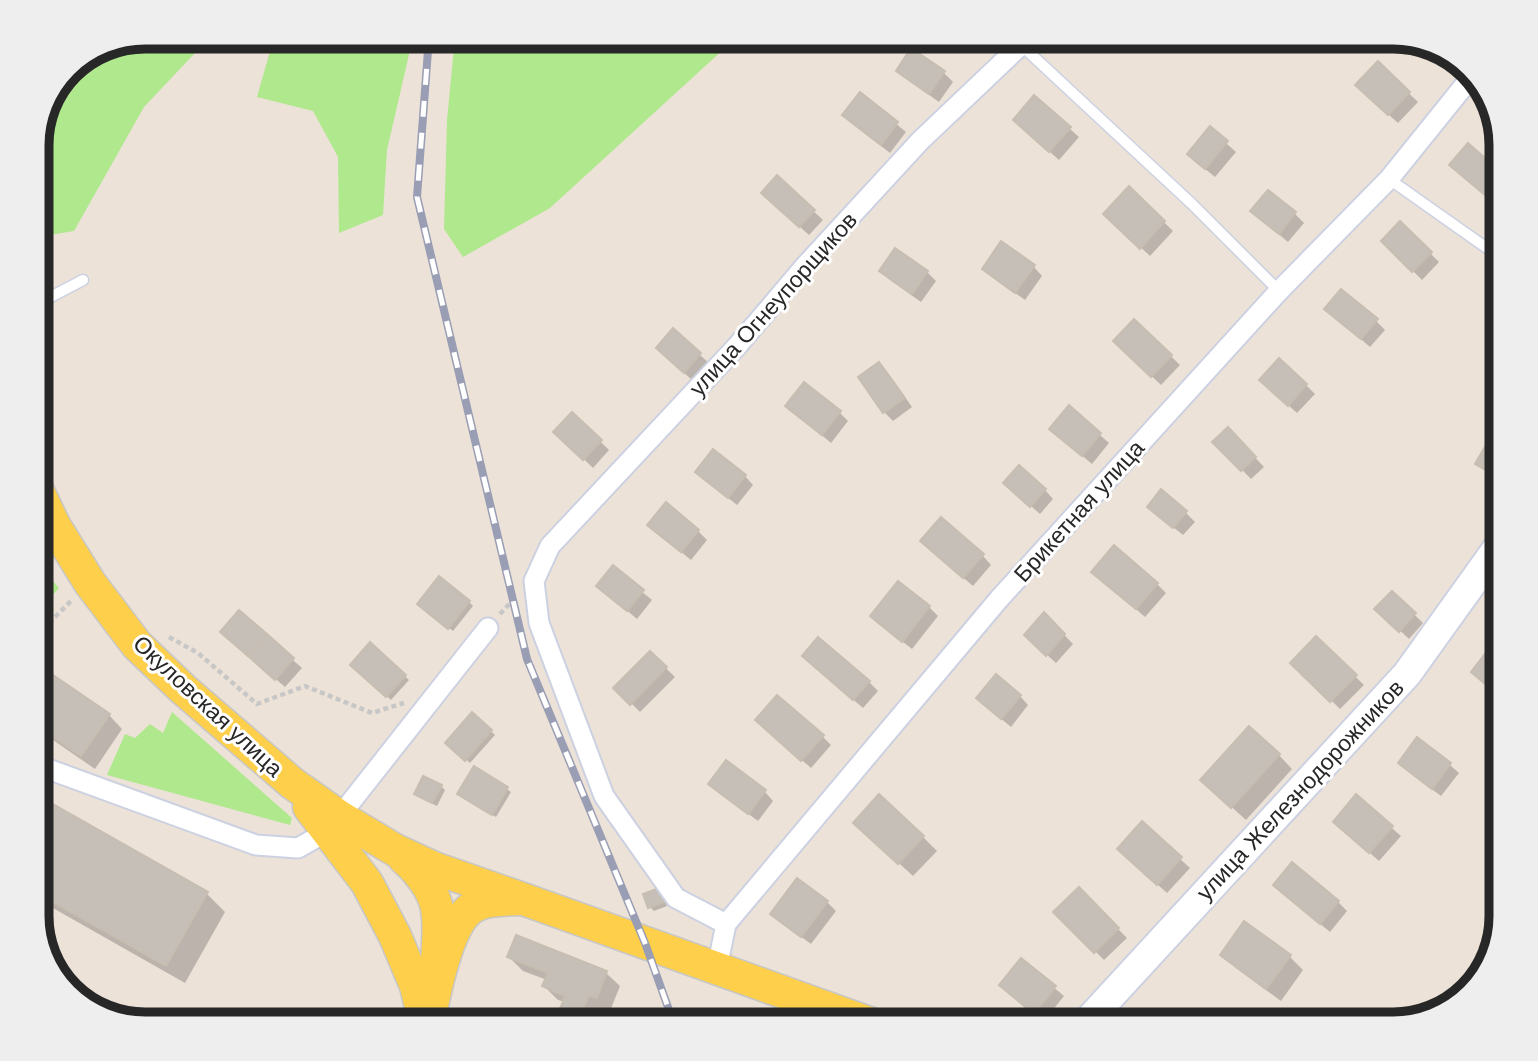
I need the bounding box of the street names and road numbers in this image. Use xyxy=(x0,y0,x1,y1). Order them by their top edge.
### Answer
street label: улица Огнеупорщиков xyxy=(684,207,862,401)
street label: Брикетная улица xyxy=(1009,435,1149,587)
street label: Окуловская улица xyxy=(128,630,288,782)
street label: улица Железнодорожников xyxy=(1191,674,1409,906)

